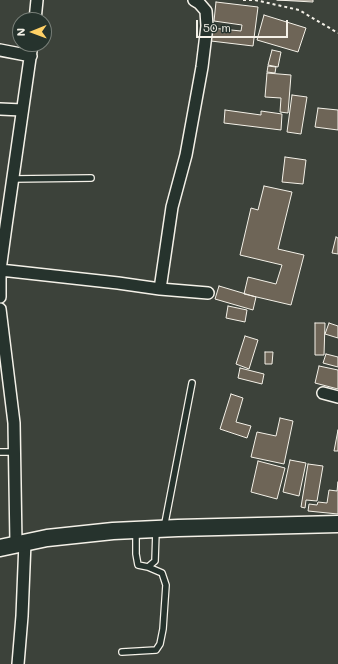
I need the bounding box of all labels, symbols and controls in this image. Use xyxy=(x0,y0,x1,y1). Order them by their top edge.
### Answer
north arrow xyxy=(12,12,52,52)
scale bar xyxy=(198,12,290,38)
text: 50 m xyxy=(203,19,231,35)
text: N xyxy=(13,28,28,37)

